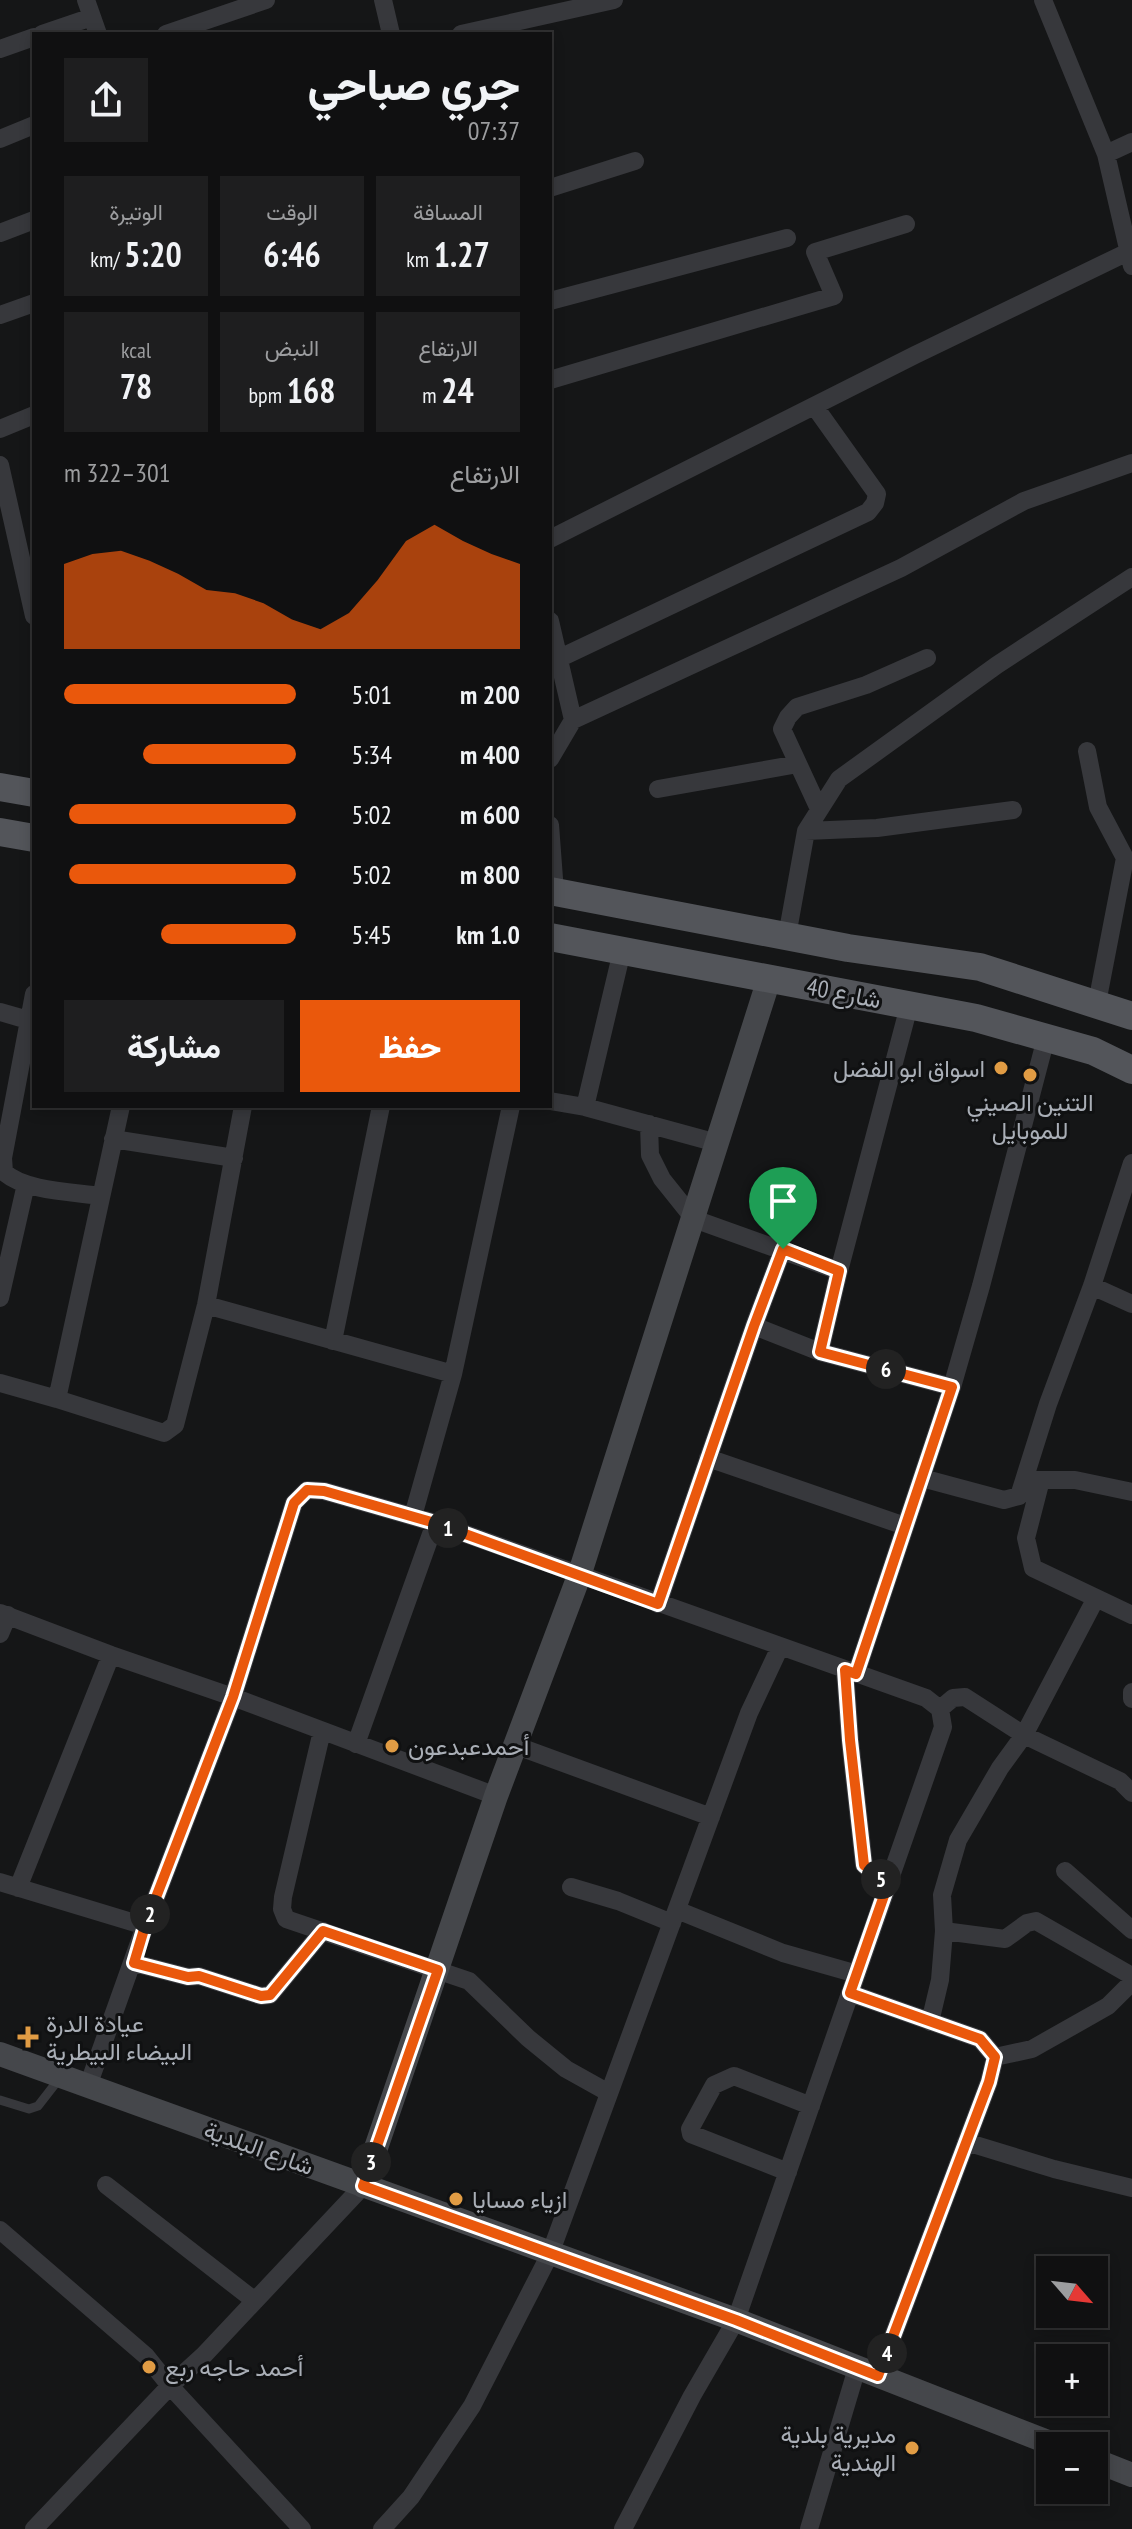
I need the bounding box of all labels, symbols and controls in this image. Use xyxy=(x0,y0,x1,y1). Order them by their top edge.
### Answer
text: جري صباحي xyxy=(308,55,520,112)
button: share xyxy=(64,58,148,142)
text: 07:37 xyxy=(468,114,520,147)
text: الوتيرة xyxy=(109,198,163,226)
text: الوقت xyxy=(266,198,318,226)
text: المسافة xyxy=(413,198,483,226)
text: 5:20 xyxy=(124,232,182,276)
text: 6:46 xyxy=(263,232,321,276)
text: 1.27 xyxy=(434,232,490,276)
text: /km xyxy=(90,245,124,273)
text: km xyxy=(406,245,434,273)
text: النبض xyxy=(265,334,319,362)
text: الارتفاع xyxy=(418,334,478,362)
text: kcal xyxy=(121,336,151,364)
text: 78 xyxy=(120,364,152,408)
text: 168 xyxy=(287,368,335,412)
text: 24 xyxy=(441,368,474,412)
text: bpm xyxy=(249,381,287,409)
text: m xyxy=(422,381,441,409)
text: 301–322 m xyxy=(64,456,170,489)
text: الارتفاع xyxy=(449,457,520,490)
text: 5:01 xyxy=(352,678,392,711)
text: 200 m xyxy=(460,678,520,711)
text: 5:34 xyxy=(352,738,392,771)
text: 400 m xyxy=(460,738,520,771)
text: 5:02 xyxy=(352,798,392,831)
text: 600 m xyxy=(460,798,520,831)
text: 5:02 xyxy=(352,858,392,891)
text: 800 m xyxy=(460,858,520,891)
text: 5:45 xyxy=(352,918,392,951)
text: 1.0 km xyxy=(456,918,520,951)
street label: شارع 40 xyxy=(804,971,884,1016)
button: مشاركة xyxy=(64,1000,284,1092)
button: حفظ xyxy=(300,1000,520,1092)
place label: اسواق ابو الفضل xyxy=(833,1053,985,1084)
marker: اسواق ابو الفضل xyxy=(992,1059,1010,1077)
marker: التنين الصيني للموبايل xyxy=(1021,1066,1039,1084)
place label: التنين الصيني للموبايل xyxy=(966,1087,1094,1146)
pin xyxy=(749,1167,817,1249)
icon: arrive xyxy=(761,1179,805,1223)
pin: 6 xyxy=(866,1349,906,1389)
text: 6 xyxy=(881,1355,891,1383)
pin: 1 xyxy=(428,1508,468,1548)
text: 1 xyxy=(443,1514,453,1542)
place label: أحمدعبدعون xyxy=(408,1731,530,1762)
marker: أحمدعبدعون xyxy=(383,1737,401,1755)
pin: 5 xyxy=(861,1859,901,1899)
text: 5 xyxy=(876,1865,886,1893)
pin: 2 xyxy=(130,1894,170,1934)
text: 2 xyxy=(145,1900,155,1928)
place label: عيادة الدرة البيضاء البيطرية xyxy=(46,2008,192,2067)
marker: عيادة الدرة البيضاء البيطرية xyxy=(17,2026,39,2048)
street label: شارع البلدية xyxy=(200,2114,318,2183)
pin: 3 xyxy=(351,2142,391,2182)
text: 3 xyxy=(366,2148,376,2176)
place label: ازياء مسايا xyxy=(472,2184,567,2215)
marker: ازياء مسايا xyxy=(447,2190,465,2208)
north arrow xyxy=(1036,2256,1108,2328)
map controls xyxy=(1036,2256,1108,2504)
pin: 4 xyxy=(867,2333,907,2373)
text: 4 xyxy=(882,2339,892,2367)
button: + xyxy=(1036,2344,1108,2416)
place label: أحمد حاجه ربع xyxy=(165,2352,304,2385)
marker: أحمد حاجه ربع xyxy=(140,2358,158,2376)
place label: مديرية بلدية الهندية xyxy=(780,2419,896,2478)
button: − xyxy=(1036,2432,1108,2504)
marker: مديرية بلدية الهندية xyxy=(903,2439,921,2457)

